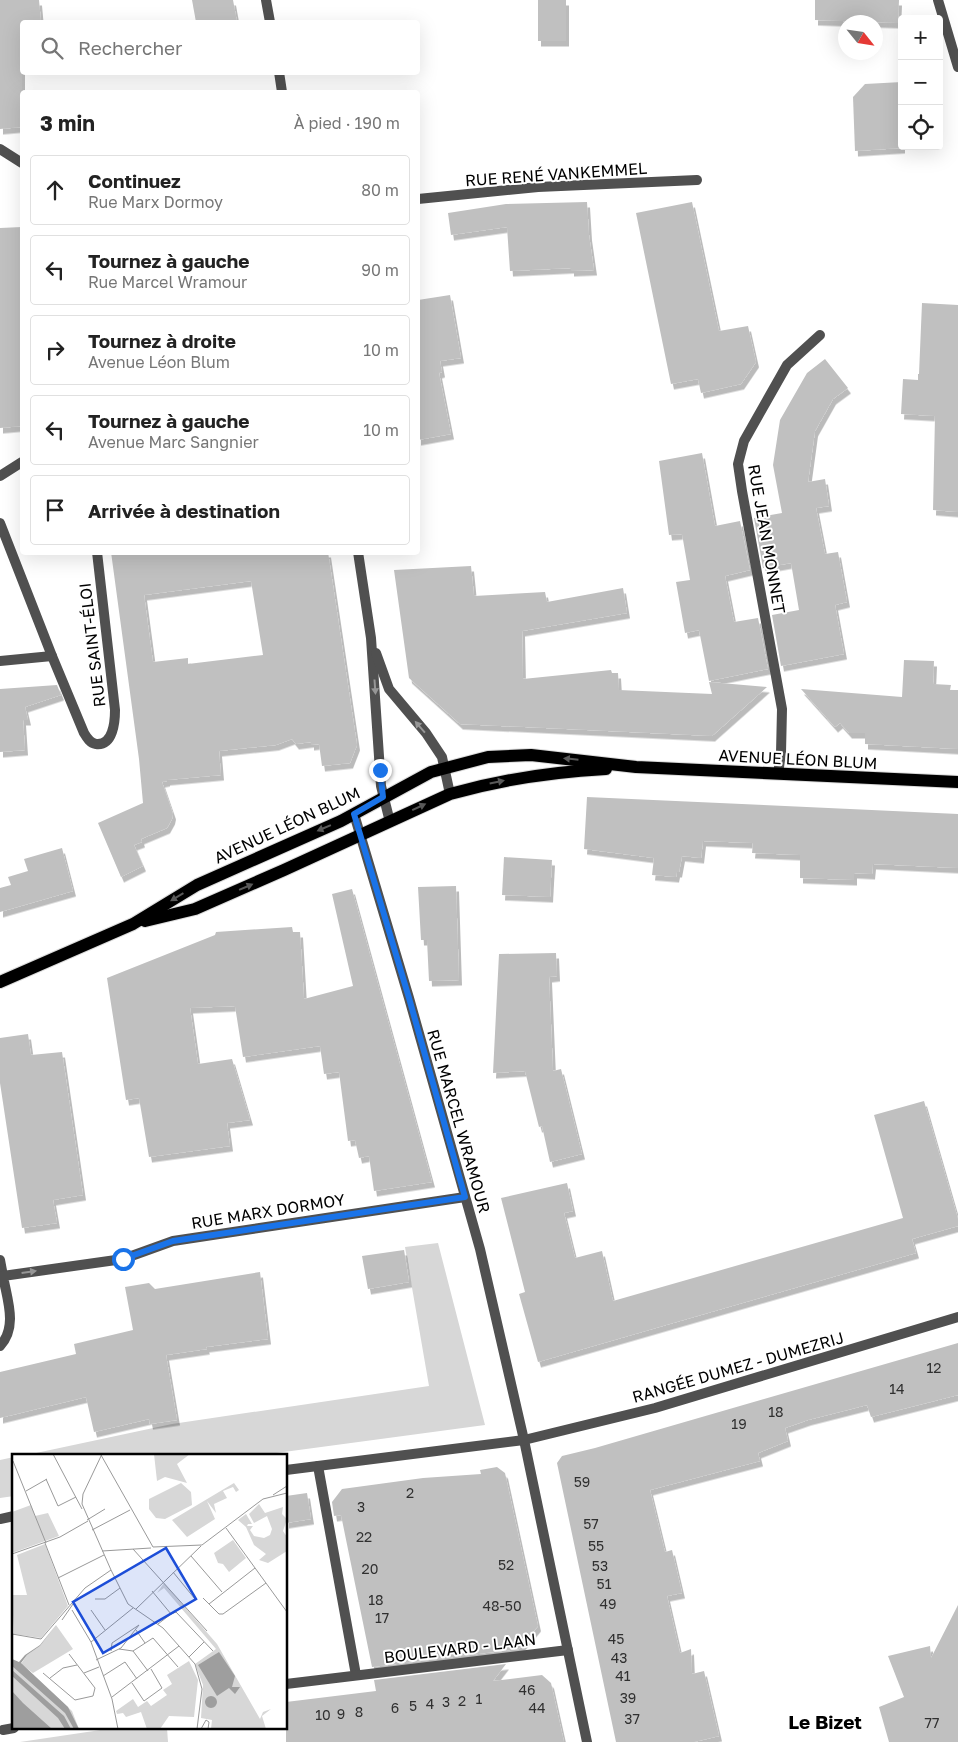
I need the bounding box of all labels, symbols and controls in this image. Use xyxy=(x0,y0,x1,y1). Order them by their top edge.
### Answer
north arrow xyxy=(838,15,883,60)
map controls xyxy=(898,15,943,150)
button: + xyxy=(898,15,943,60)
search box xyxy=(20,20,420,75)
icon: search xyxy=(38,34,66,62)
text: Rechercher xyxy=(78,36,183,59)
button: − xyxy=(898,60,943,105)
button: locate xyxy=(898,105,943,150)
text: 3 min xyxy=(40,110,95,136)
text: À pied · 190 m xyxy=(294,113,400,133)
street label: RUE RENÉ VANKEMMEL xyxy=(464,158,648,190)
text: Continuez xyxy=(88,169,181,192)
icon: ahead xyxy=(41,176,69,204)
text: 80 m xyxy=(361,180,399,200)
text: Rue Marx Dormoy xyxy=(88,192,223,212)
text: Tournez à gauche xyxy=(88,249,249,272)
icon: left xyxy=(41,256,69,284)
text: 90 m xyxy=(361,260,399,280)
text: Rue Marcel Wramour xyxy=(88,272,247,292)
text: Tournez à droite xyxy=(88,329,236,352)
icon: right xyxy=(41,336,69,364)
text: 10 m xyxy=(363,340,399,360)
text: Avenue Léon Blum xyxy=(88,352,230,372)
text: Tournez à gauche xyxy=(88,409,249,432)
icon: left xyxy=(41,416,69,444)
text: 10 m xyxy=(363,420,399,440)
text: Avenue Marc Sangnier xyxy=(88,432,259,452)
street label: RUE JEAN MONNET xyxy=(744,463,790,615)
icon: arrive xyxy=(41,496,69,524)
text: Arrivée à destination xyxy=(88,499,280,522)
street label: RUE SAINT-ÉLOI xyxy=(74,582,110,708)
one-way arrow xyxy=(371,679,379,695)
one-way arrow xyxy=(414,721,426,733)
street label: AVENUE LÉON BLUM xyxy=(718,745,878,773)
one-way arrow xyxy=(562,755,578,763)
route end xyxy=(369,759,392,782)
one-way arrow xyxy=(490,778,505,786)
street label: AVENUE LÉON BLUM xyxy=(211,782,363,868)
one-way arrow xyxy=(412,803,427,811)
one-way arrow xyxy=(317,824,331,832)
one-way arrow xyxy=(239,882,253,890)
one-way arrow xyxy=(171,892,184,901)
street label: RUE MARCEL WRAMOUR xyxy=(423,1027,495,1215)
street label: RUE MARX DORMOY xyxy=(190,1189,347,1233)
route start xyxy=(112,1248,135,1271)
one-way arrow xyxy=(22,1268,38,1276)
street label: RANGÉE DUMEZ - DUMEZRIJ xyxy=(630,1327,846,1407)
house number: 12 xyxy=(927,1359,941,1376)
house number: 14 xyxy=(889,1380,905,1397)
house number: 18 xyxy=(768,1403,784,1420)
house number: 19 xyxy=(731,1415,747,1432)
inset map xyxy=(12,1454,288,1730)
house number: 59 xyxy=(574,1473,590,1490)
house number: 2 xyxy=(406,1484,414,1501)
house number: 3 xyxy=(357,1498,365,1515)
house number: 57 xyxy=(583,1515,599,1532)
house number: 22 xyxy=(356,1528,372,1545)
house number: 55 xyxy=(588,1537,604,1554)
house number: 52 xyxy=(498,1556,514,1573)
house number: 53 xyxy=(592,1557,608,1574)
house number: 20 xyxy=(362,1560,378,1577)
house number: 51 xyxy=(597,1575,612,1592)
house number: 18 xyxy=(368,1591,384,1608)
house number: 49 xyxy=(599,1595,617,1612)
house number: 48-50 xyxy=(482,1597,522,1614)
house number: 17 xyxy=(375,1609,389,1626)
street label: BOULEVARD - LAAN xyxy=(383,1629,537,1667)
house number: 45 xyxy=(608,1630,624,1647)
house number: 43 xyxy=(611,1649,627,1666)
house number: 41 xyxy=(615,1667,631,1684)
house number: 46 xyxy=(518,1681,536,1698)
house number: 39 xyxy=(620,1689,636,1706)
house number: 1 xyxy=(476,1690,483,1707)
house number: 2 xyxy=(458,1692,466,1709)
house number: 3 xyxy=(442,1693,450,1710)
house number: 4 xyxy=(426,1695,434,1712)
house number: 5 xyxy=(409,1697,417,1714)
house number: 6 xyxy=(391,1699,399,1716)
house number: 44 xyxy=(528,1699,546,1716)
house number: 8 xyxy=(355,1703,363,1720)
house number: 9 xyxy=(337,1705,345,1722)
house number: 10 xyxy=(315,1706,331,1723)
house number: 37 xyxy=(624,1710,640,1727)
district label: Le Bizet xyxy=(788,1710,862,1733)
house number: 77 xyxy=(925,1714,939,1731)

